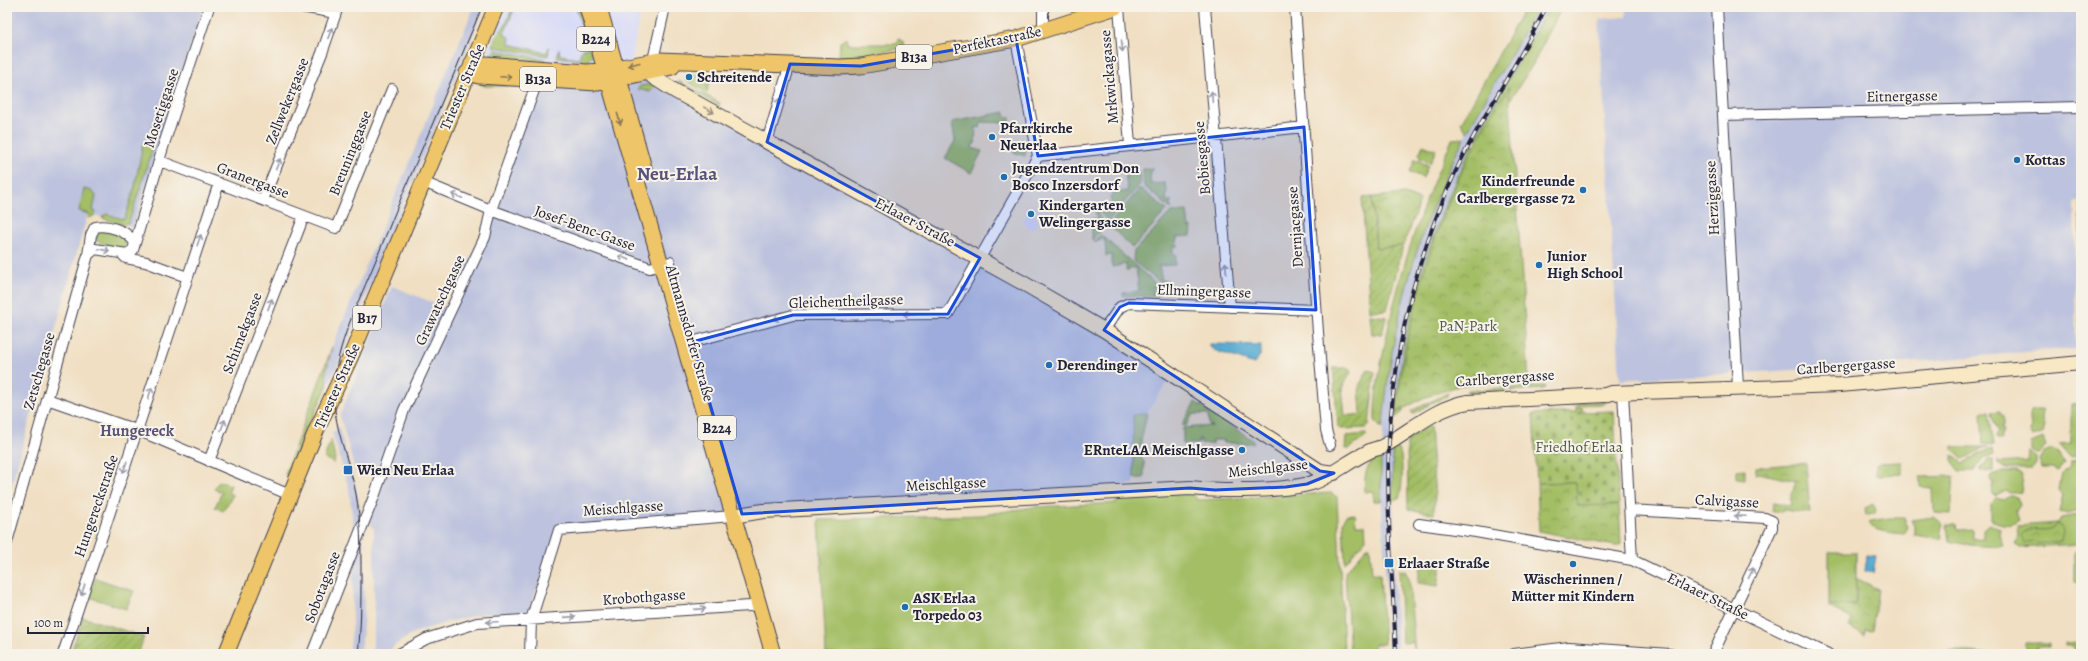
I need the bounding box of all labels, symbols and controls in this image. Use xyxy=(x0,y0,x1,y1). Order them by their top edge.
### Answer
street label: Perfektastraße xyxy=(951,21,1043,59)
one-way arrow xyxy=(326,27,334,39)
road number: B224 xyxy=(577,27,615,51)
street label: Mrkwickagasse xyxy=(1095,29,1123,125)
one-way arrow xyxy=(1118,39,1125,52)
street label: Triester Straße xyxy=(435,41,489,133)
road number: B13a xyxy=(896,45,932,69)
street label: Zellwekergasse xyxy=(260,54,314,147)
one-way arrow xyxy=(628,61,641,69)
street label: Mosetiggasse xyxy=(139,65,183,150)
road number: B13a xyxy=(520,67,556,91)
place label: Schreitende xyxy=(697,67,772,87)
marker: Schreitende xyxy=(684,72,694,82)
one-way arrow xyxy=(499,73,512,81)
street label: Eitnergasse xyxy=(1866,85,1938,107)
one-way arrow xyxy=(1208,91,1216,104)
one-way arrow xyxy=(775,98,782,111)
street label: Breuninggasse xyxy=(324,107,376,199)
one-way arrow xyxy=(703,107,715,114)
one-way arrow xyxy=(616,113,623,126)
place label: Pfarrkirche Neuerlaa xyxy=(1000,118,1073,155)
street label: Bobiesgasse xyxy=(1189,120,1215,196)
marker: Pfarrkirche Neuerlaa xyxy=(987,132,997,142)
place label: Kottas xyxy=(2025,150,2065,170)
marker: Kottas xyxy=(2012,155,2022,165)
street label: Granergasse xyxy=(214,157,292,203)
one-way arrow xyxy=(275,158,282,170)
place label: Jugendzentrum Don Bosco Inzersdorf xyxy=(1012,158,1140,195)
street label: Herziggasse xyxy=(1700,160,1724,236)
district label: Neu-Erlaa xyxy=(637,161,718,187)
place label: Kinderfreunde Carlbergergasse 72 xyxy=(1457,171,1576,208)
marker: Jugendzentrum Don Bosco Inzersdorf xyxy=(999,172,1009,182)
street label: Dernjacgasse xyxy=(1282,185,1308,268)
marker: Kinderfreunde Carlbergergasse 72 xyxy=(1578,185,1588,195)
one-way arrow xyxy=(451,192,463,199)
street label: Erlaaer Straße xyxy=(871,192,959,252)
place label: Kindergarten Welingergasse xyxy=(1038,195,1131,232)
street label: Josef-Benc-Gasse xyxy=(532,201,638,256)
marker: Kindergarten Welingergasse xyxy=(1026,209,1036,219)
one-way arrow xyxy=(196,234,204,246)
place label: Junior High School xyxy=(1547,246,1623,283)
one-way arrow xyxy=(97,247,110,255)
street label: Grawatschgasse xyxy=(410,251,470,349)
one-way arrow xyxy=(619,254,631,262)
marker: Junior High School xyxy=(1534,260,1544,270)
street label: Altmannsdorfer Straße xyxy=(661,261,719,404)
one-way arrow xyxy=(1223,262,1230,275)
street label: Ellmingergasse xyxy=(1157,279,1252,303)
one-way arrow xyxy=(960,280,968,292)
street label: Schimekgasse xyxy=(217,289,267,377)
street label: Gleichentheilgasse xyxy=(788,289,904,313)
one-way arrow xyxy=(266,298,274,310)
road number: B17 xyxy=(353,306,381,330)
one-way arrow xyxy=(903,310,916,318)
one-way arrow xyxy=(773,315,786,323)
park label: PaN-Park xyxy=(1439,316,1498,336)
street label: Zetschegasse xyxy=(18,330,60,412)
street label: Triester Straße xyxy=(309,340,365,432)
street label: Carlbergergasse xyxy=(1796,353,1896,379)
place label: Derendinger xyxy=(1057,355,1137,375)
marker: Derendinger xyxy=(1044,360,1054,370)
street label: Carlbergergasse xyxy=(1455,365,1555,391)
one-way arrow xyxy=(147,387,154,400)
road number: B224 xyxy=(698,416,736,440)
one-way arrow xyxy=(219,419,227,431)
district label: Hungereck xyxy=(100,420,175,442)
park label: Friedhof Erlaa xyxy=(1535,437,1623,457)
place label: ERnteLAA Meischlgasse xyxy=(1084,440,1234,460)
marker: ERnteLAA Meischlgasse xyxy=(1237,445,1247,455)
street label: Hungereckstraße xyxy=(69,452,123,560)
street label: Meischlgasse xyxy=(1227,454,1309,482)
place label: Wien Neu Erlaa xyxy=(356,460,455,480)
one-way arrow xyxy=(121,461,128,474)
marker: Wien Neu Erlaa xyxy=(342,464,354,476)
street label: Meischlgasse xyxy=(905,472,987,496)
street label: Calvigasse xyxy=(1694,489,1760,513)
street label: Meischlgasse xyxy=(582,495,664,521)
one-way arrow xyxy=(1734,513,1747,520)
street label: Sobotagasse xyxy=(299,548,345,626)
place label: Erlaaer Straße xyxy=(1398,553,1490,573)
marker: Erlaaer Straße xyxy=(1383,557,1395,569)
marker: Wäscherinnen / Mütter mit Kindern xyxy=(1568,559,1578,569)
street label: Erlaaer Straße xyxy=(1664,568,1752,624)
one-way arrow xyxy=(1748,568,1755,580)
place label: Wäscherinnen / Mütter mit Kindern xyxy=(1512,569,1635,606)
one-way arrow xyxy=(79,583,86,596)
street label: Krobothgasse xyxy=(602,584,687,610)
place label: ASK Erlaa Torpedo 03 xyxy=(912,588,982,625)
marker: ASK Erlaa Torpedo 03 xyxy=(900,602,910,612)
one-way arrow xyxy=(693,605,706,612)
scale bar xyxy=(28,609,148,635)
one-way arrow xyxy=(563,614,576,621)
text: 100 m xyxy=(34,615,63,631)
one-way arrow xyxy=(486,618,499,626)

